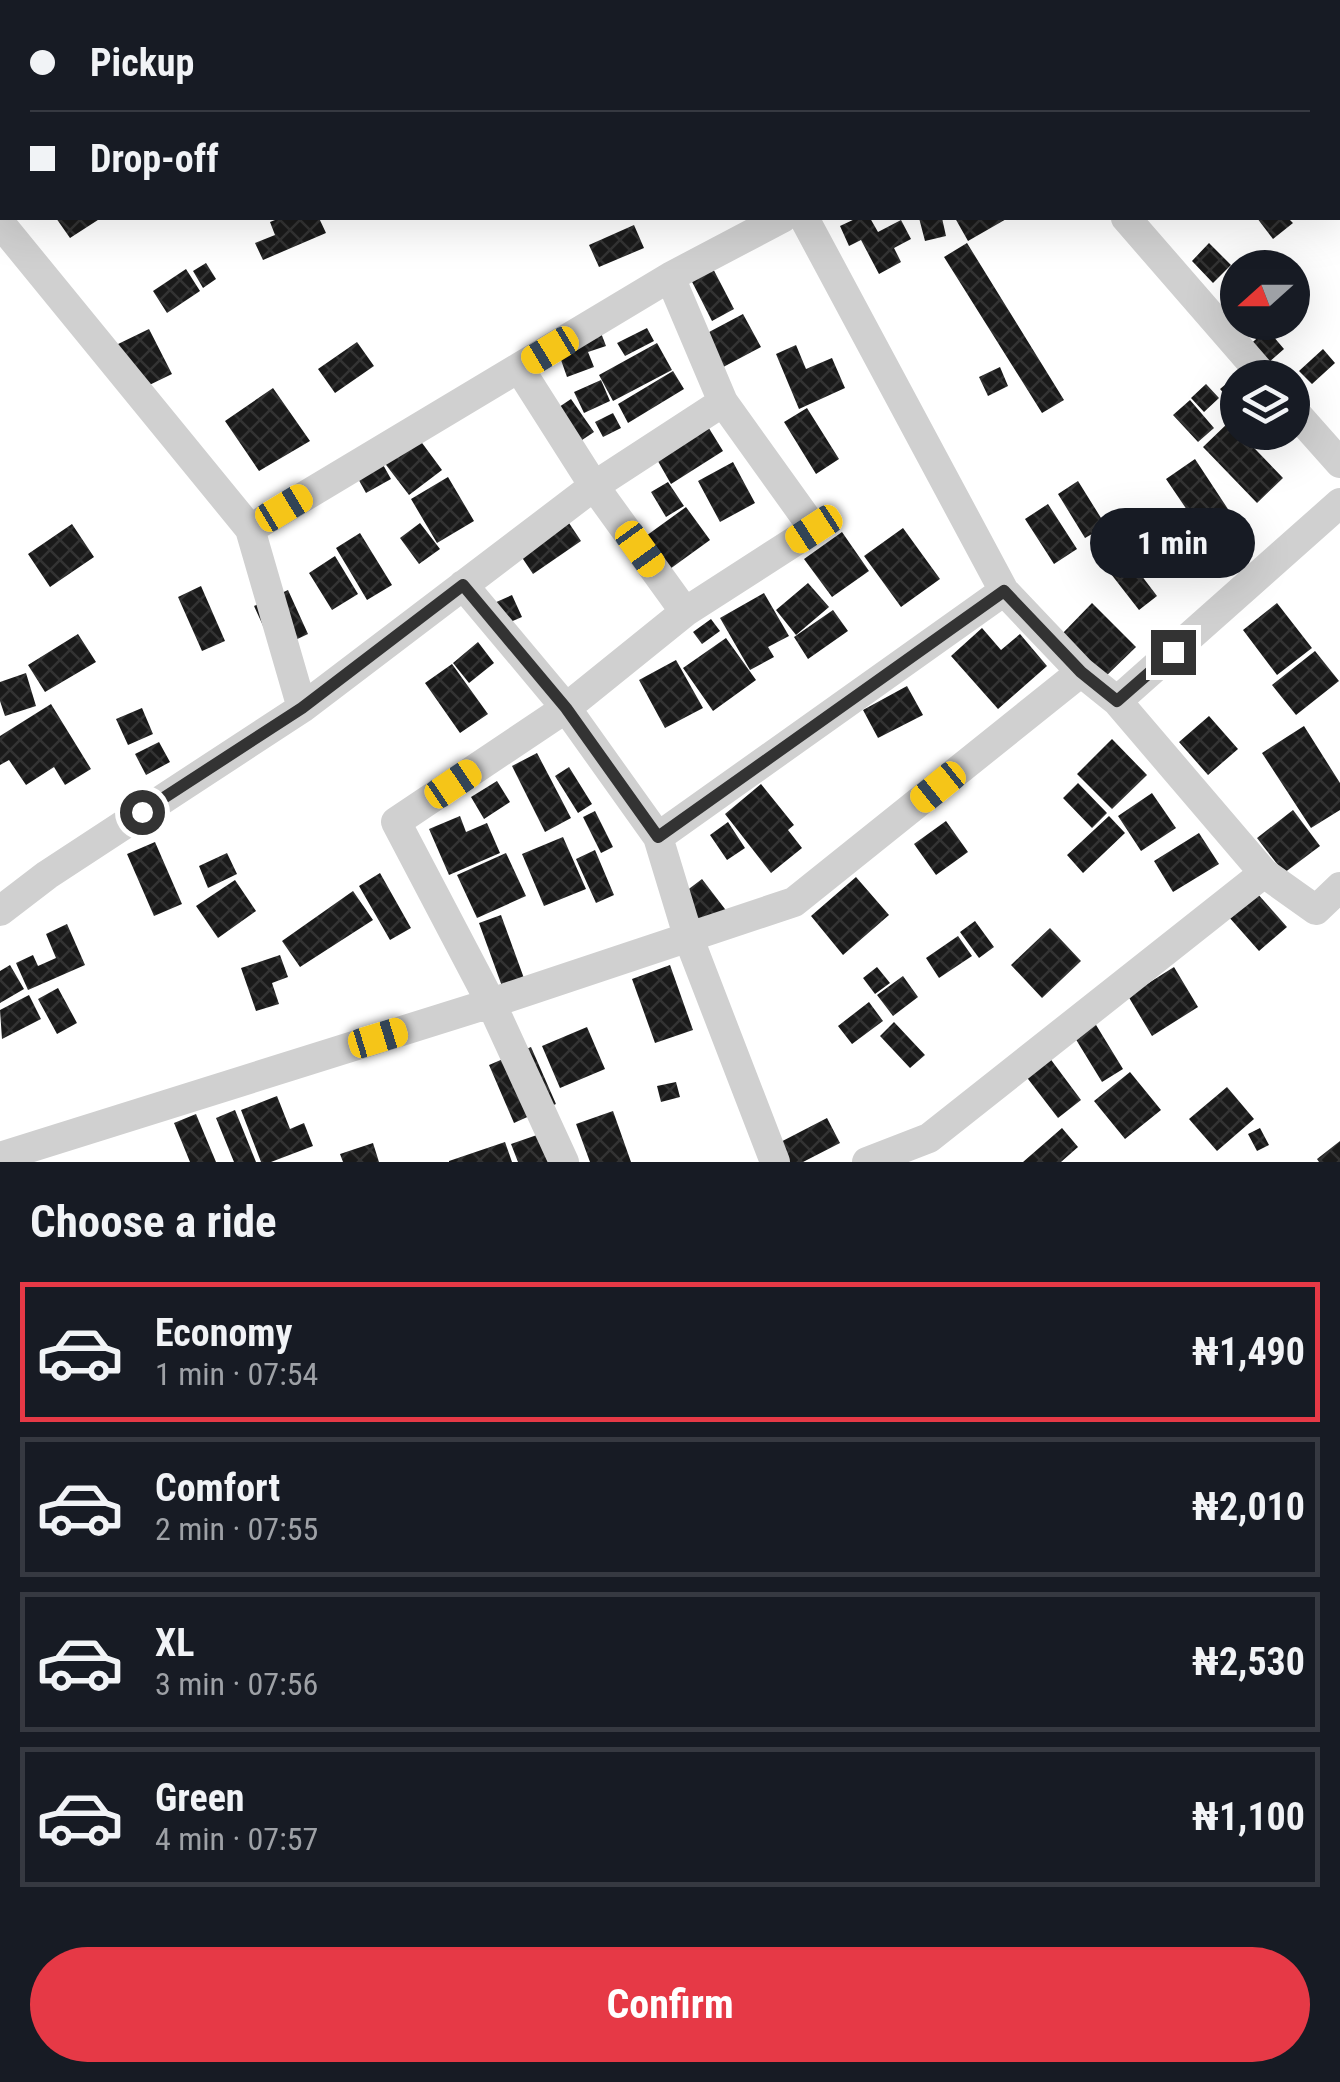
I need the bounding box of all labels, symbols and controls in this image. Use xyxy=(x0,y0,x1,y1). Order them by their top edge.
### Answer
text: Pickup xyxy=(90,41,194,85)
text: Drop-off xyxy=(90,137,219,181)
north arrow xyxy=(1220,250,1310,340)
map controls xyxy=(1220,250,1310,450)
car xyxy=(517,322,583,378)
button: layers xyxy=(1220,360,1310,450)
car xyxy=(251,480,317,536)
car xyxy=(781,500,847,558)
callout: 1 min xyxy=(1090,507,1256,577)
car xyxy=(610,516,670,582)
text: 1 min xyxy=(1137,524,1208,562)
route end xyxy=(1151,630,1196,675)
car xyxy=(420,755,486,813)
car xyxy=(905,756,971,818)
route start xyxy=(120,790,165,835)
car xyxy=(345,1015,411,1061)
text: Choose a ride xyxy=(30,1195,277,1248)
icon: car xyxy=(35,1307,125,1397)
text: Economy xyxy=(155,1311,292,1355)
text: ₦1,490 xyxy=(1192,1330,1305,1374)
text: 1 min · 07:54 xyxy=(155,1355,318,1393)
icon: car xyxy=(35,1462,125,1552)
text: Comfort xyxy=(155,1466,280,1510)
text: ₦2,010 xyxy=(1192,1485,1305,1529)
text: 2 min · 07:55 xyxy=(155,1510,318,1548)
icon: car xyxy=(35,1617,125,1707)
text: XL xyxy=(155,1621,194,1665)
text: ₦2,530 xyxy=(1192,1640,1305,1684)
text: 3 min · 07:56 xyxy=(155,1665,318,1703)
icon: car xyxy=(35,1772,125,1862)
text: Green xyxy=(155,1776,245,1820)
text: ₦1,100 xyxy=(1192,1795,1305,1839)
text: 4 min · 07:57 xyxy=(155,1820,318,1858)
button: Confirm xyxy=(30,1947,1310,2062)

